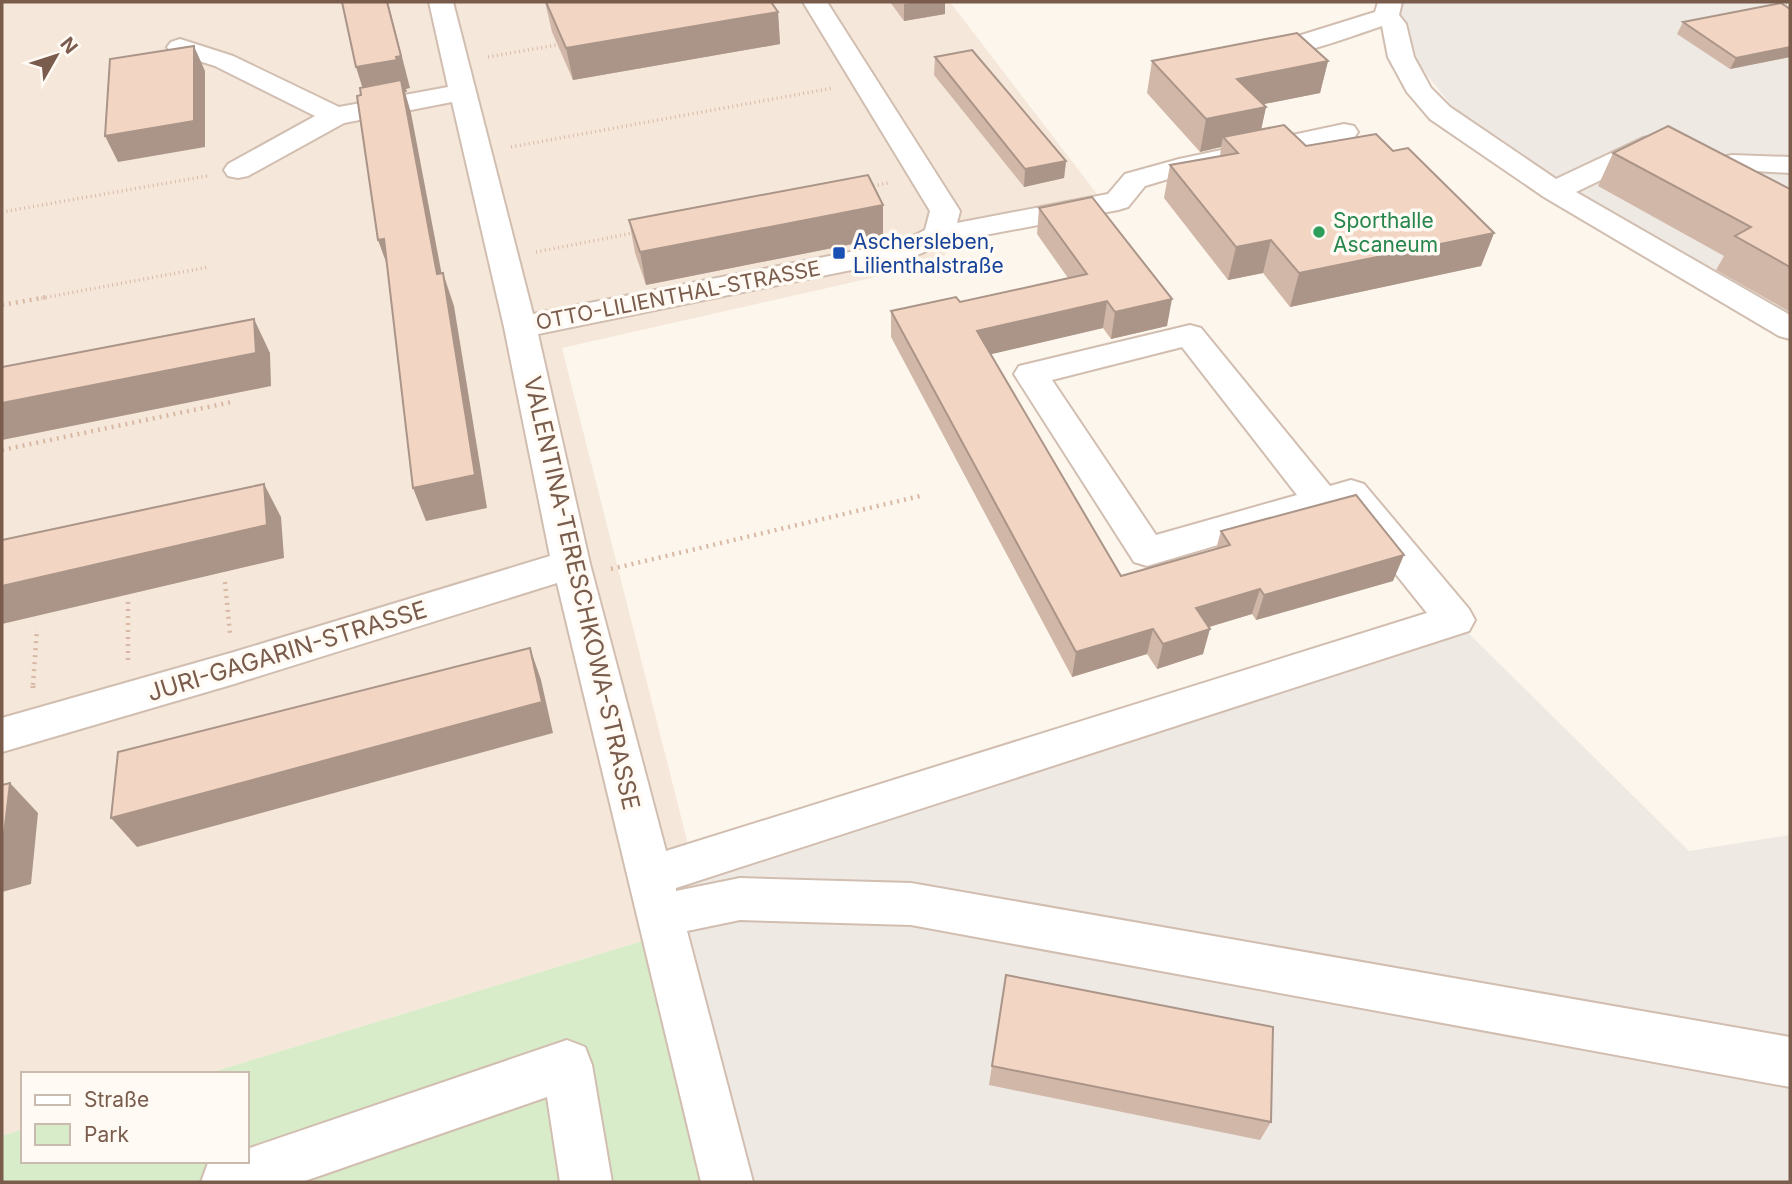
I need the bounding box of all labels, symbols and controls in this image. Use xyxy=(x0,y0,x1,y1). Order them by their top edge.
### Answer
north arrow xyxy=(21,21,91,91)
text: N xyxy=(55,33,82,58)
place label: Sporthalle Ascaneum xyxy=(1333,208,1438,257)
marker: Sporthalle Ascaneum xyxy=(1311,224,1327,240)
place label: Aschersleben, Lilienthalstraße xyxy=(853,229,1004,278)
marker: Aschersleben, Lilienthalstraße xyxy=(831,245,847,261)
street label: OTTO-LILIENTHAL-STRASSE xyxy=(534,255,822,335)
street label: VALENTINA-TERESCHKOWA-STRASSE xyxy=(518,373,646,813)
street label: JURI-GAGARIN-STRASSE xyxy=(144,595,430,707)
legend xyxy=(21,1072,248,1163)
text: Straße xyxy=(84,1087,149,1112)
text: Park xyxy=(84,1122,129,1147)

